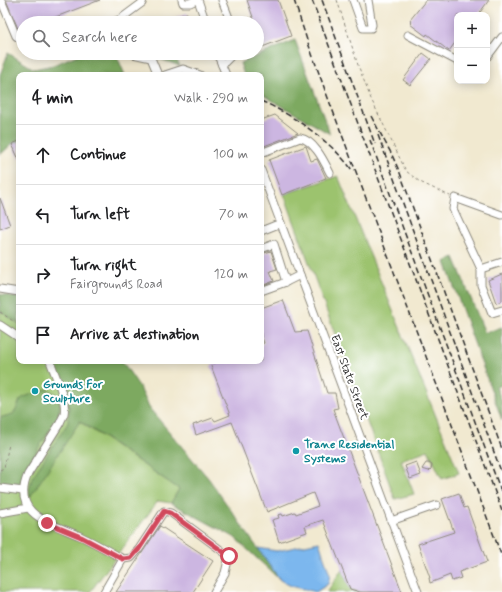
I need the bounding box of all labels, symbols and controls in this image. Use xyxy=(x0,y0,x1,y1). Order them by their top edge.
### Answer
map controls xyxy=(454,12,490,84)
button: + xyxy=(454,12,490,48)
search box xyxy=(16,16,264,60)
icon: search xyxy=(30,27,52,49)
text: Search here xyxy=(62,28,138,48)
button: − xyxy=(454,48,490,84)
text: 4 min xyxy=(32,87,73,109)
text: Walk · 290 m xyxy=(174,90,248,107)
icon: ahead xyxy=(32,144,54,166)
text: Continue xyxy=(70,145,126,165)
text: 100 m xyxy=(213,146,248,163)
icon: left xyxy=(32,204,54,226)
text: Turn left xyxy=(70,205,130,225)
text: 70 m xyxy=(219,206,248,223)
text: Turn right xyxy=(70,256,137,276)
icon: right xyxy=(32,264,54,286)
text: 120 m xyxy=(214,266,248,283)
text: Fairgrounds Road xyxy=(70,276,162,293)
icon: arrive xyxy=(32,324,54,346)
text: Arrive at destination xyxy=(70,325,199,345)
street label: East State Street xyxy=(326,332,372,422)
place label: Grounds For Sculpture xyxy=(43,377,104,407)
marker: Grounds For Sculpture xyxy=(30,386,40,396)
place label: Trane Residential Systems xyxy=(304,437,394,467)
marker: Trane Residential Systems xyxy=(291,446,301,456)
route end xyxy=(38,514,56,532)
route start xyxy=(220,547,238,565)

